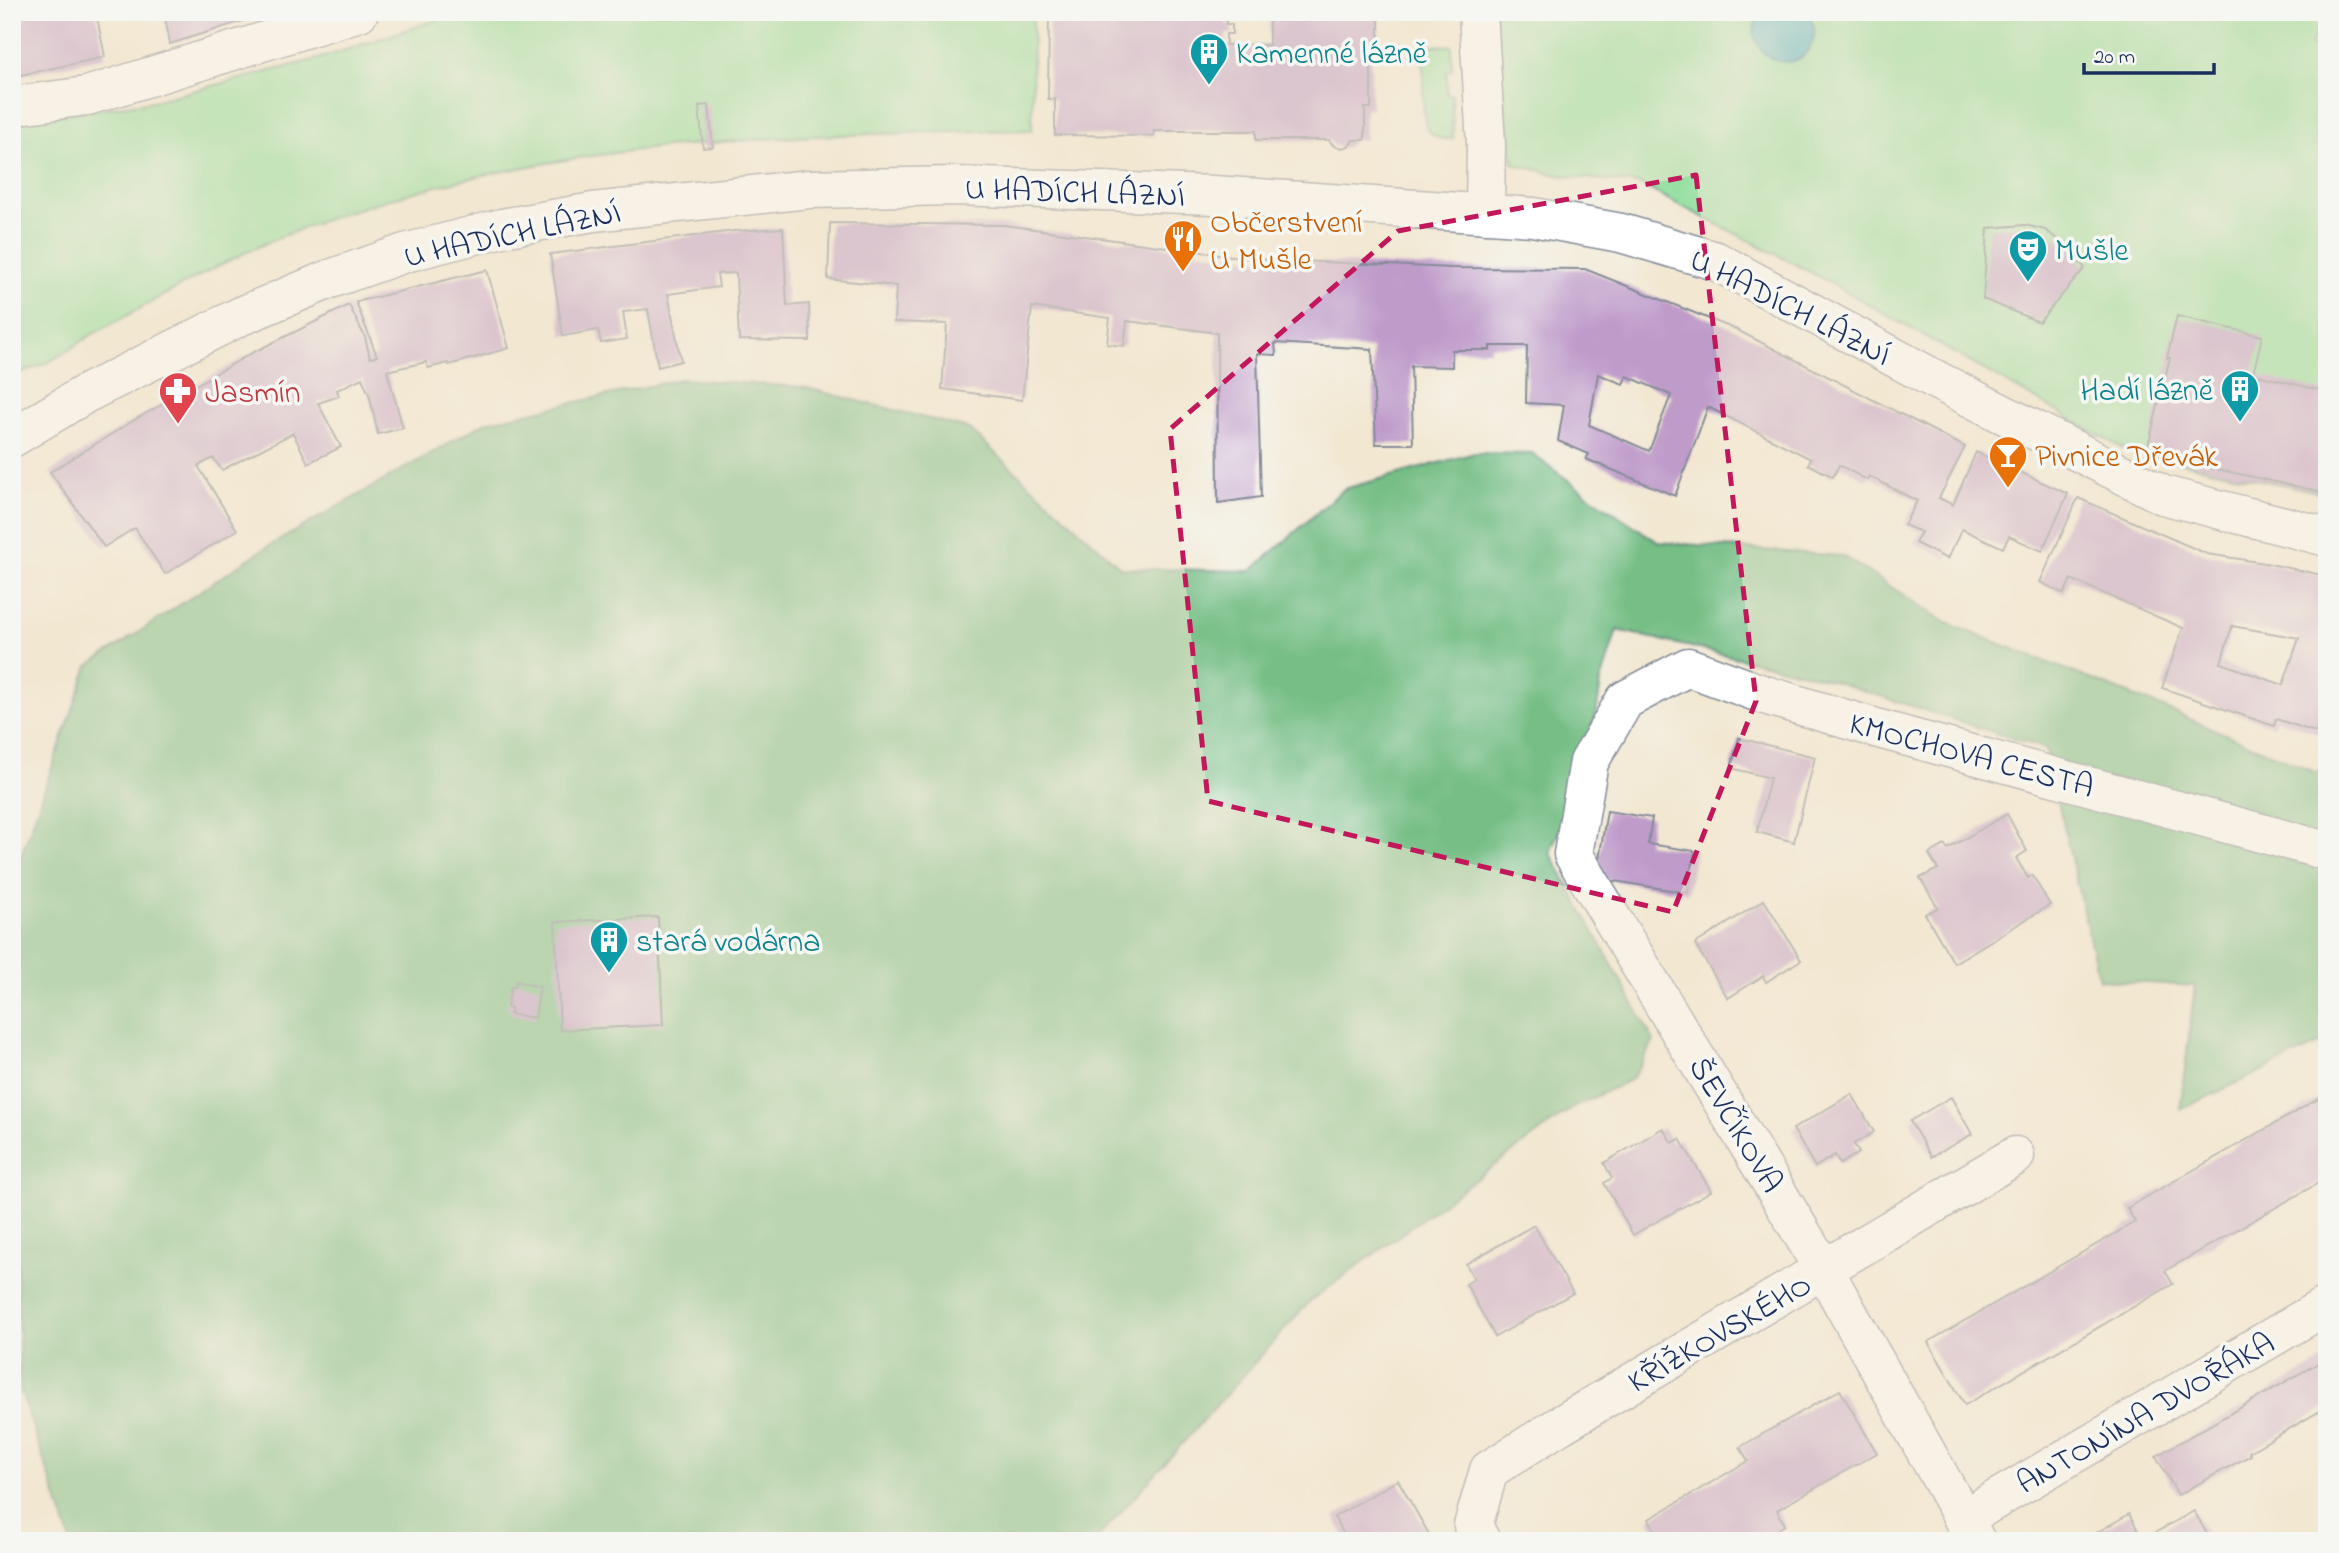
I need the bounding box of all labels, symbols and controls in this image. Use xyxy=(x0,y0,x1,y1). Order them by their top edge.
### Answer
building icon: Kamenné lázně xyxy=(1188,31,1230,86)
place label: Kamenné lázně xyxy=(1236,32,1428,79)
scale bar xyxy=(2084,32,2213,76)
text: 20 m xyxy=(2094,43,2135,73)
street label: U HADÍCH LÁZNÍ xyxy=(964,167,1186,222)
street label: U HADÍCH LÁZNÍ xyxy=(400,191,625,282)
place label: Občerstvení U Mušle xyxy=(1210,201,1363,285)
restaurant icon: Občerstvení U Mušle xyxy=(1162,218,1204,273)
theatre icon: Mušle xyxy=(2007,228,2049,283)
place label: Mušle xyxy=(2055,229,2129,276)
street label: U HADÍCH LÁZNÍ xyxy=(1680,238,1898,380)
building icon: Hadí lázně xyxy=(2219,368,2261,423)
place label: Hadí lázně xyxy=(2080,369,2214,416)
pharmacy icon: Jasmín xyxy=(157,370,199,425)
place label: Jasmín xyxy=(205,371,301,418)
bar icon: Pivnice Dřevák xyxy=(1987,434,2029,489)
place label: Pivnice Dřevák xyxy=(2035,435,2219,482)
street label: KMOCHOVA CESTA xyxy=(1844,702,2099,813)
building icon: stará vodárna xyxy=(588,919,630,974)
place label: stará vodárna xyxy=(636,920,821,967)
street label: ŠEVČÍKOVA xyxy=(1675,1049,1793,1203)
street label: KŘÍŽKOVSKÉHO xyxy=(1620,1263,1822,1407)
street label: ANTONÍNA DVOŘÁKA xyxy=(2009,1322,2285,1508)

